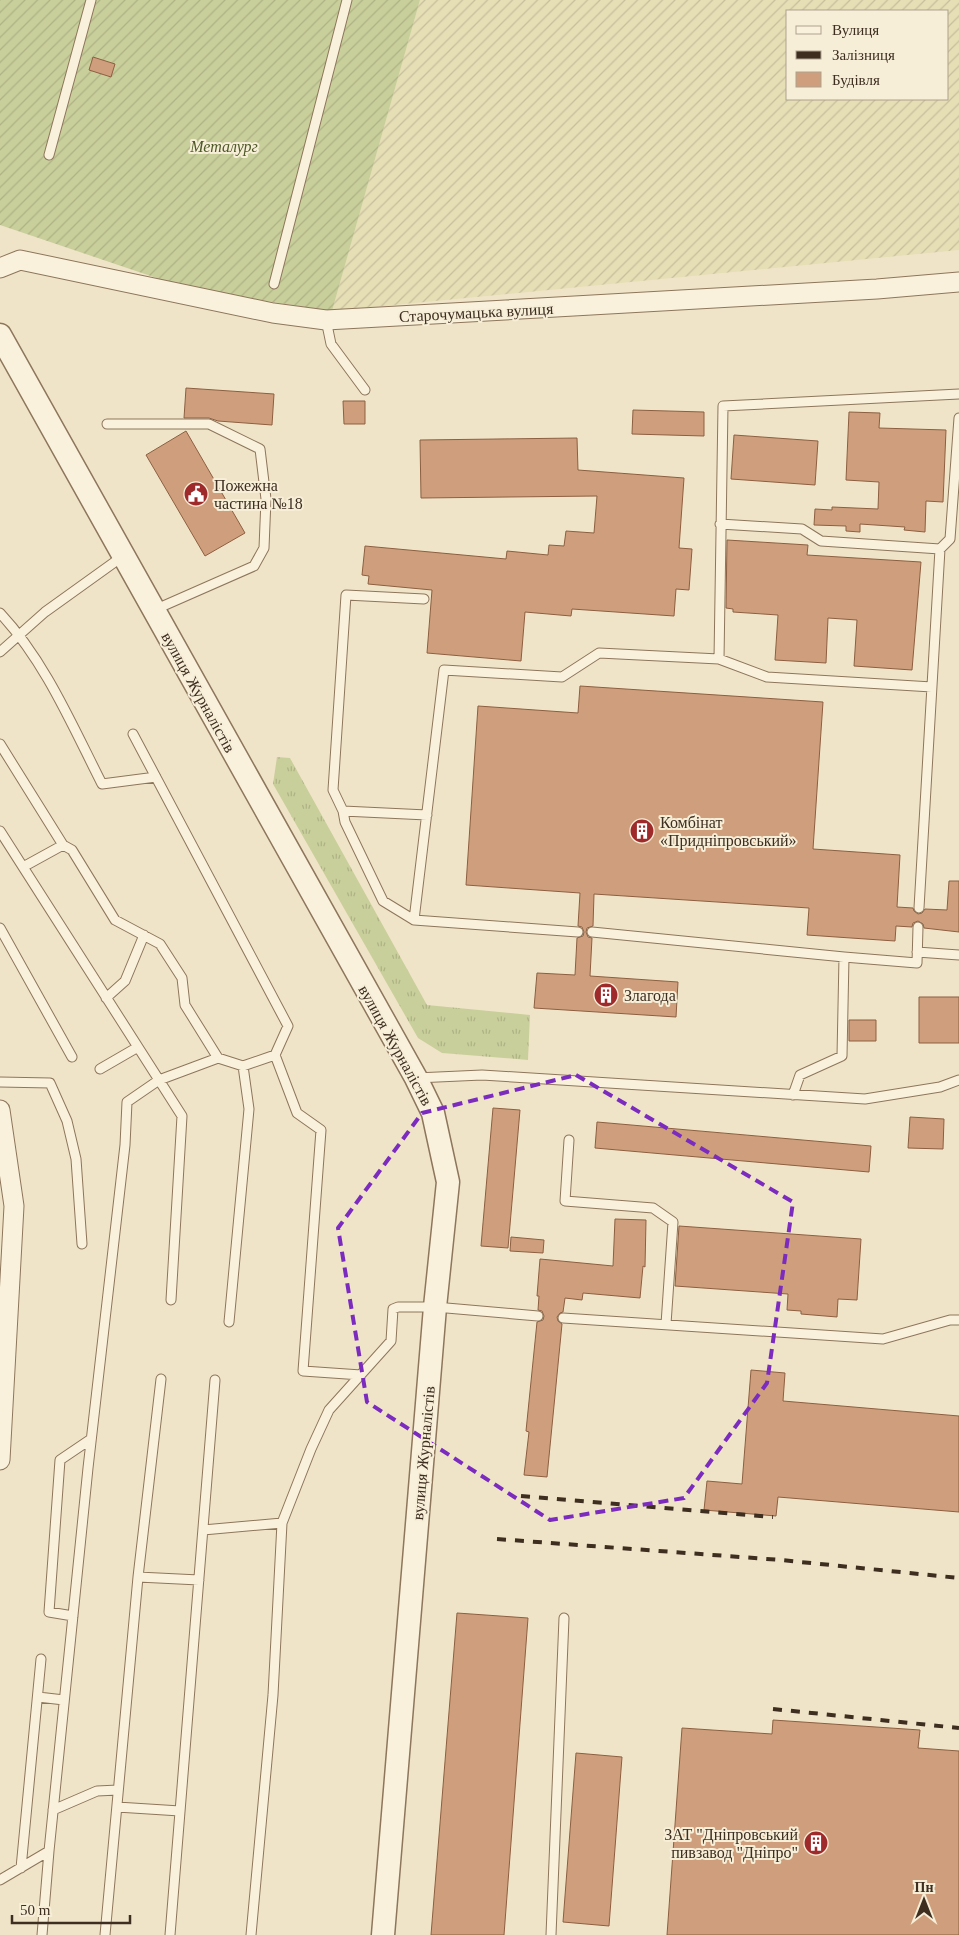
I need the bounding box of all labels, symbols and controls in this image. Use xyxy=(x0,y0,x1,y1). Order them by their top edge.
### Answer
legend xyxy=(786,10,949,100)
text: Вулиця xyxy=(832,22,879,38)
text: Залізниця xyxy=(832,47,895,63)
text: Будівля xyxy=(832,72,880,88)
park label: Металург xyxy=(189,138,258,156)
street label: Старочумацька вулиця xyxy=(398,300,554,326)
place label: Пожежна частина №18 xyxy=(214,477,303,512)
public building icon: Пожежна частина №18 xyxy=(183,481,209,507)
street label: вулиця Журналістів xyxy=(158,629,239,756)
place label: Комбінат «Придніпровський» xyxy=(660,814,797,850)
building icon: Комбінат «Придніпровський» xyxy=(629,818,655,844)
street label: вулиця Журналістів xyxy=(355,982,436,1109)
building icon: Злагода xyxy=(593,982,619,1008)
place label: Злагода xyxy=(624,987,676,1005)
street label: вулиця Журналістів xyxy=(409,1385,439,1521)
place label: ЗАТ "Дніпровський пивзавод "Дніпро" xyxy=(664,1826,798,1862)
building icon: ЗАТ "Дніпровський пивзавод "Дніпро" xyxy=(803,1830,829,1856)
north arrow xyxy=(899,1875,949,1925)
text: Пн xyxy=(915,1880,933,1895)
scale bar xyxy=(12,1892,130,1924)
text: 50 m xyxy=(20,1902,51,1918)

